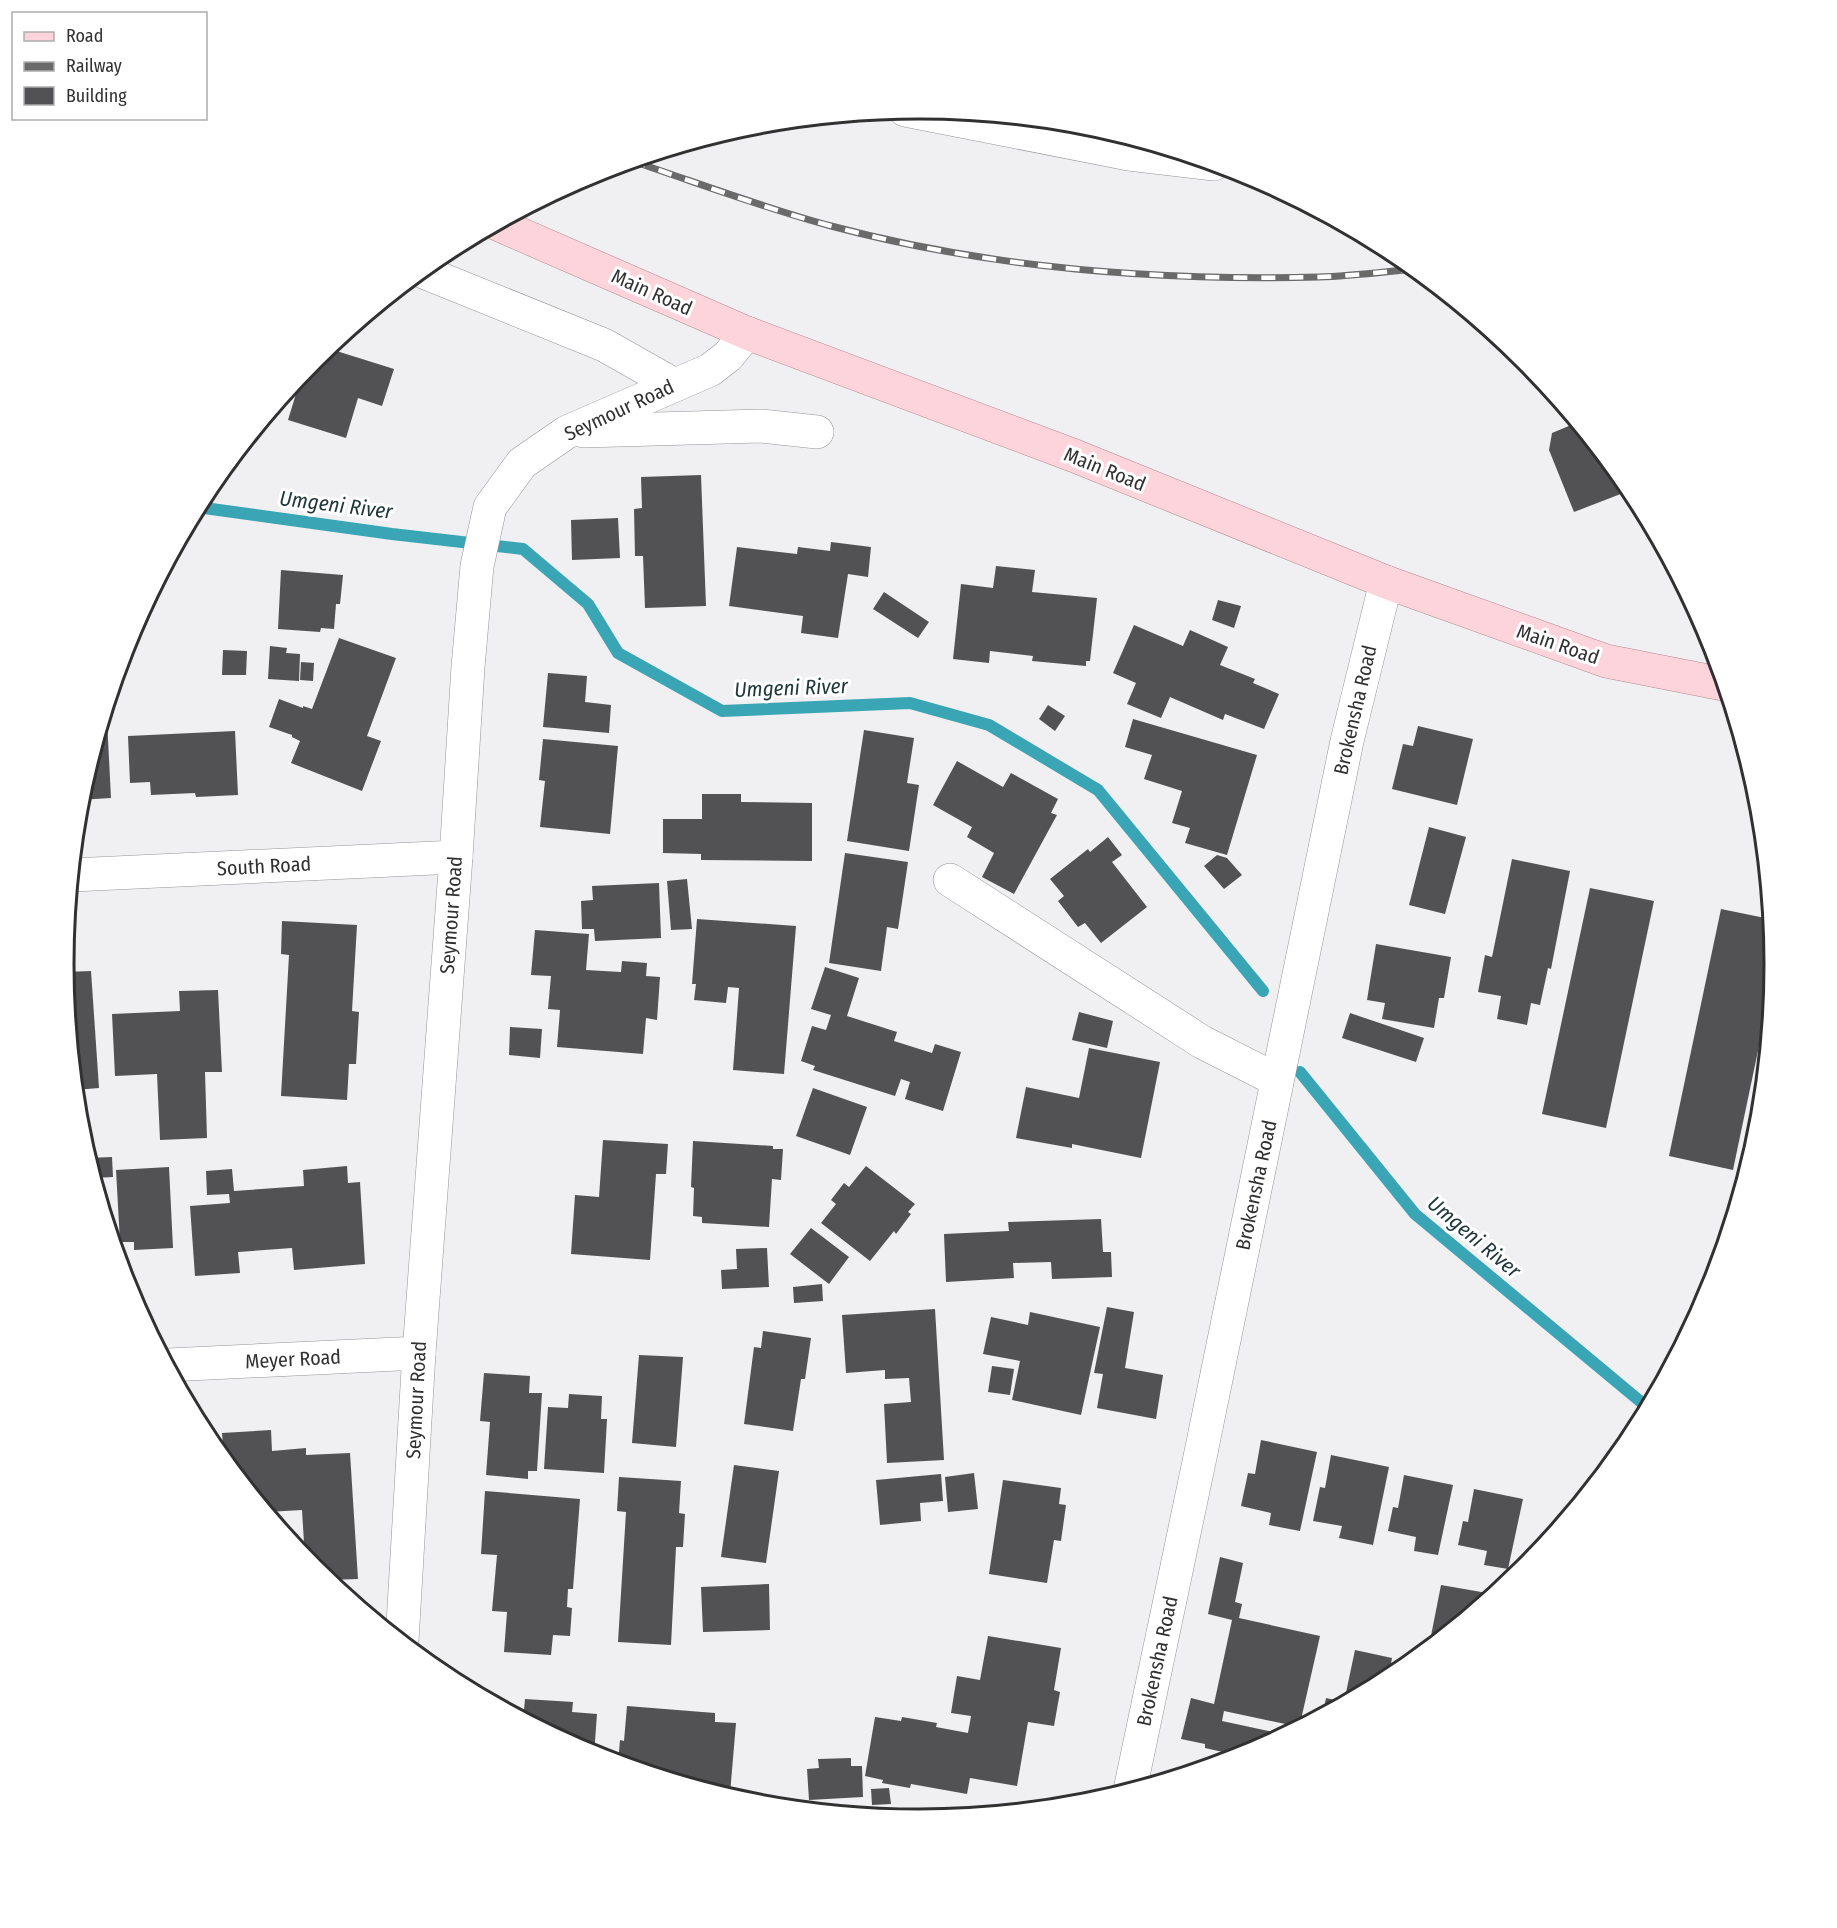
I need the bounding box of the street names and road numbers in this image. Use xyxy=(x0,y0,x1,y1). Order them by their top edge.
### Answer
street label: Main Road xyxy=(608,264,696,320)
street label: Seymour Road xyxy=(560,374,678,446)
street label: Main Road xyxy=(1061,442,1149,496)
street label: Main Road xyxy=(1514,619,1602,669)
street label: Brokensha Road xyxy=(1328,643,1382,777)
street label: South Road xyxy=(216,852,312,880)
street label: Seymour Road xyxy=(435,855,467,975)
street label: Brokensha Road xyxy=(1230,1118,1282,1252)
street label: Seymour Road xyxy=(401,1340,431,1460)
street label: Meyer Road xyxy=(244,1345,342,1373)
street label: Brokensha Road xyxy=(1131,1594,1183,1728)

